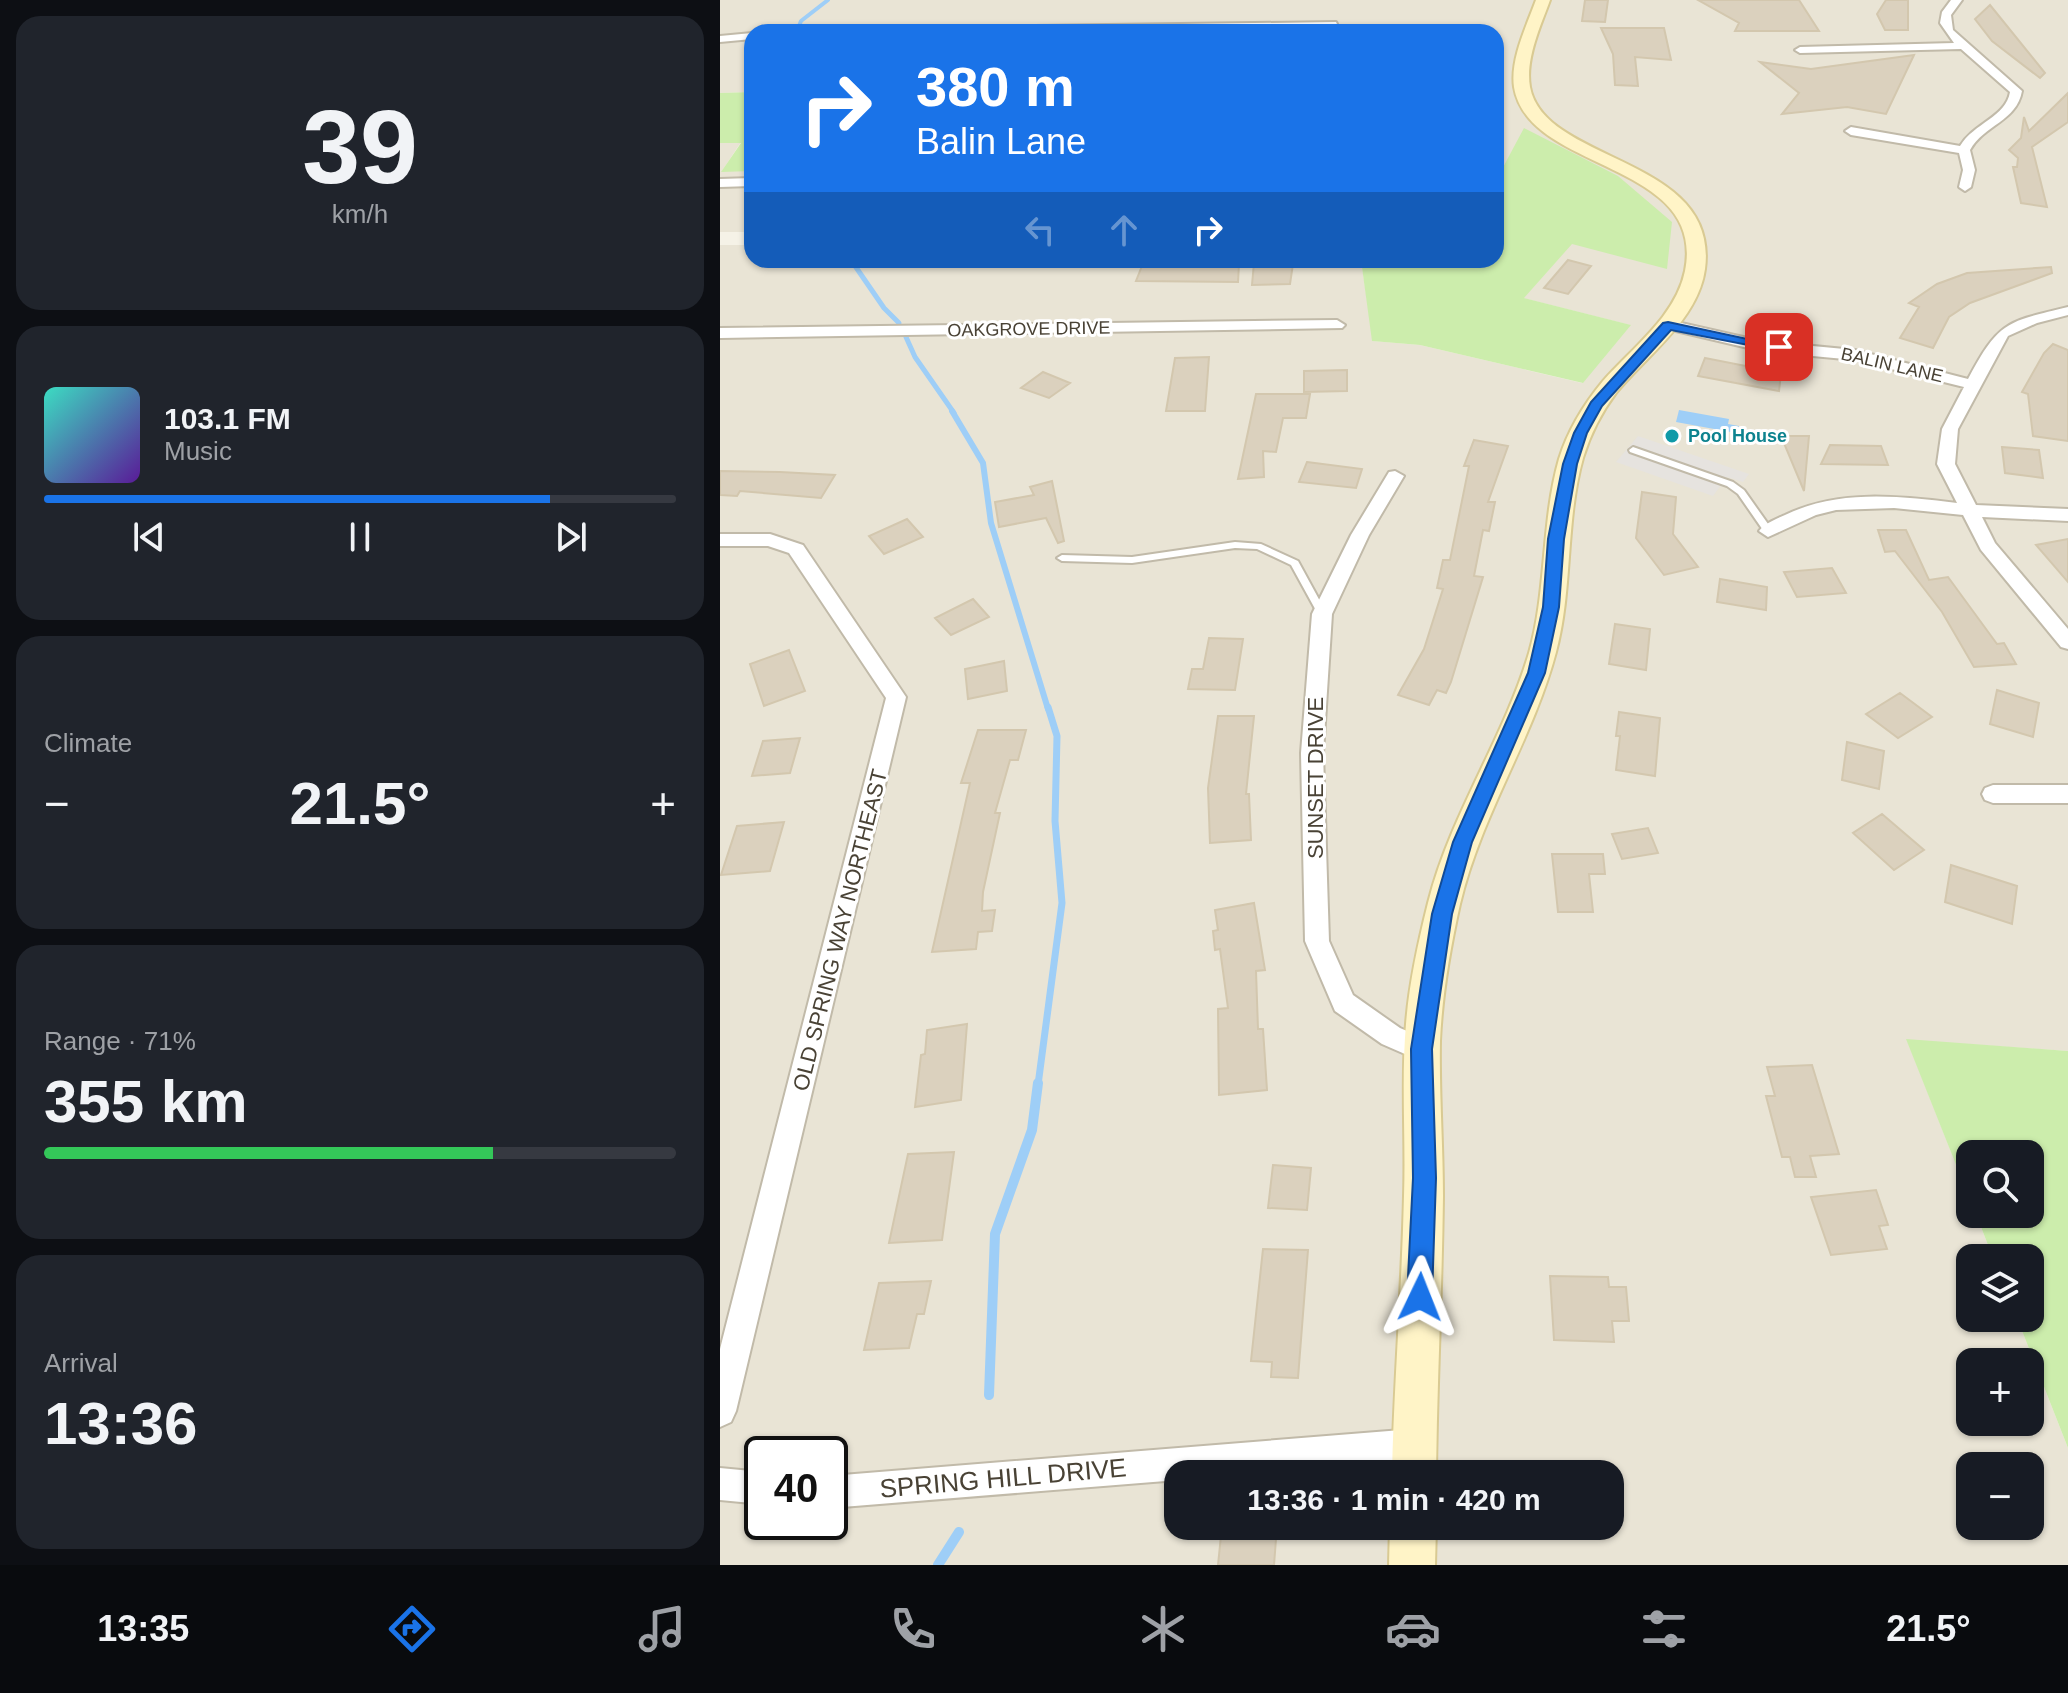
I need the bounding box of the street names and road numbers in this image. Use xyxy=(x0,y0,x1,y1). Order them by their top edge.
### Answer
street label: OAKGROVE DRIVE xyxy=(947,318,1111,340)
street label: BALIN LANE xyxy=(1839,344,1945,386)
street label: SUNSET DRIVE xyxy=(1303,697,1328,859)
street label: OLD SPRING WAY NORTHEAST xyxy=(788,767,892,1093)
street label: SPRING HILL DRIVE xyxy=(878,1452,1128,1504)

